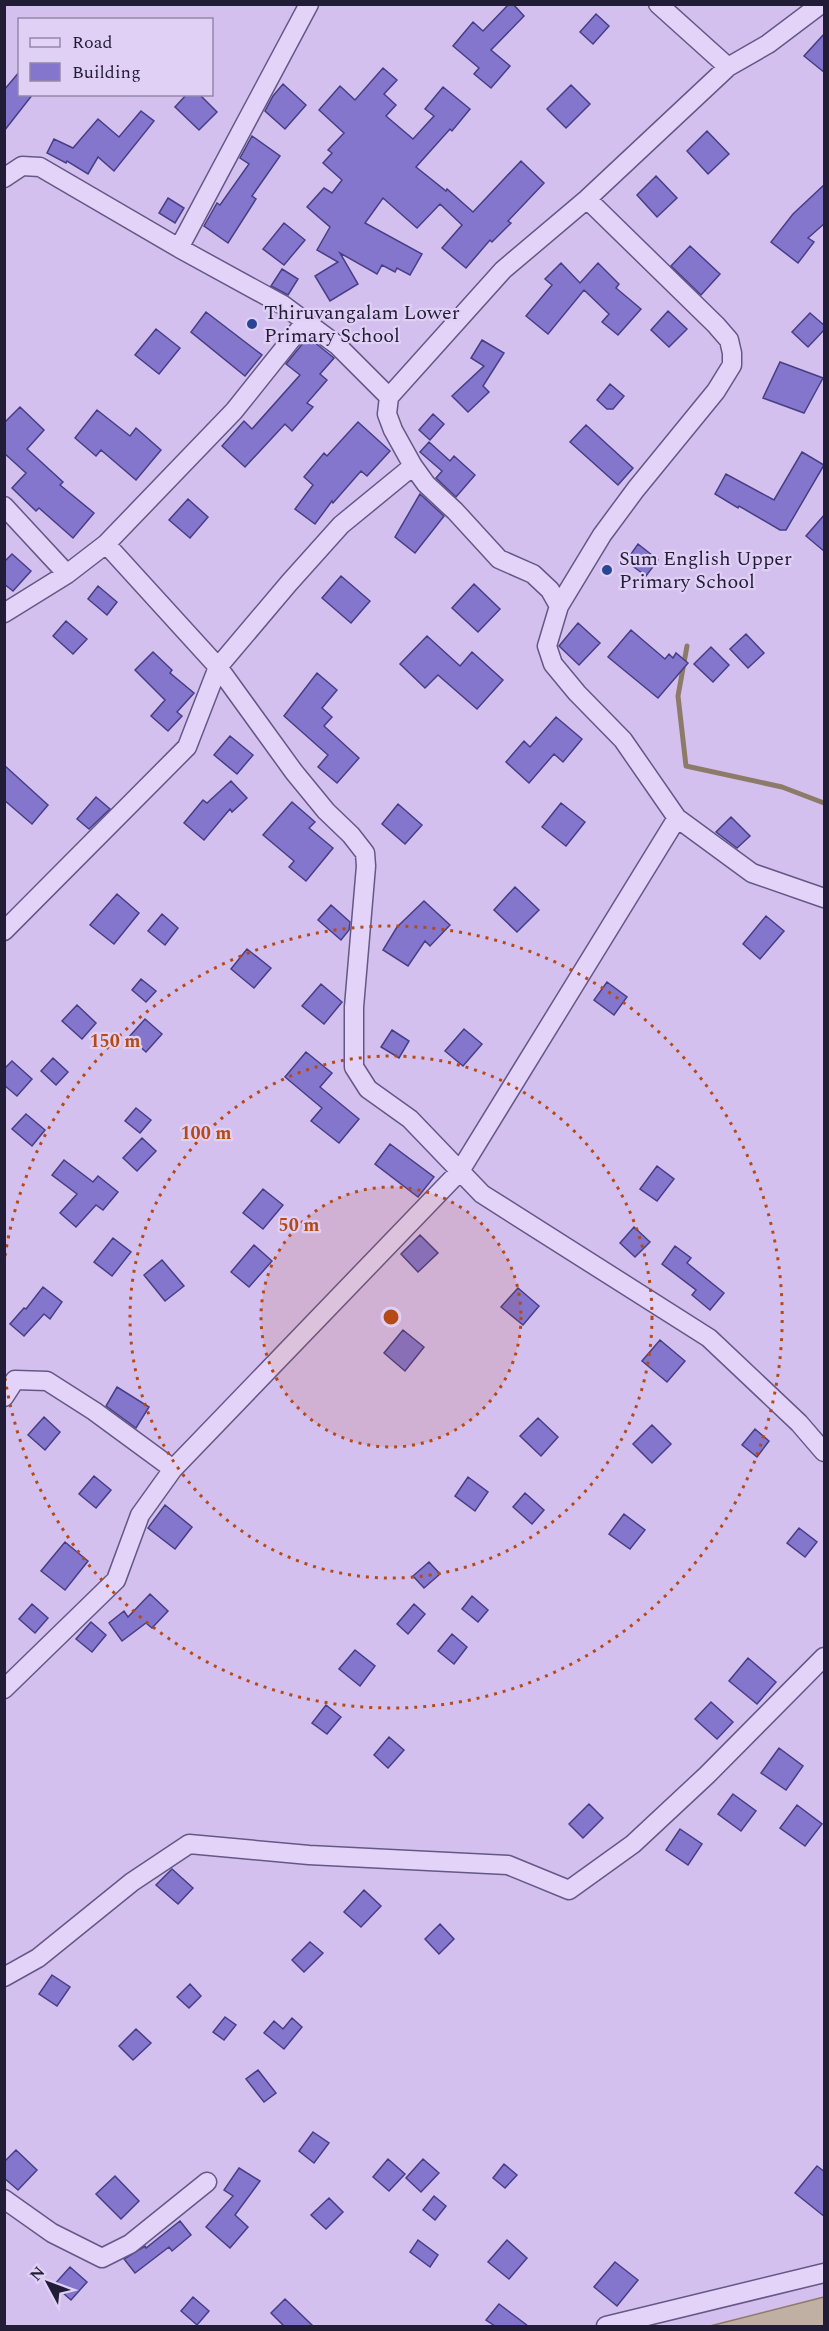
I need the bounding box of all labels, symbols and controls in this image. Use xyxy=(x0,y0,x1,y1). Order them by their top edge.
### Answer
legend xyxy=(18,18,213,96)
text: Road xyxy=(72,29,113,56)
text: Building xyxy=(72,59,141,86)
place label: Thiruvangalam Lower Primary School xyxy=(264,298,460,351)
marker: Thiruvangalam Lower Primary School xyxy=(245,317,259,331)
place label: Sum English Upper Primary School xyxy=(619,544,792,597)
marker: Sum English Upper Primary School xyxy=(600,563,614,577)
text: 150 m xyxy=(89,1028,141,1055)
text: 100 m xyxy=(180,1120,232,1147)
text: 50 m xyxy=(279,1212,319,1239)
centre of rings xyxy=(381,1307,401,1327)
north arrow xyxy=(18,2253,78,2313)
text: N xyxy=(24,2261,51,2287)

